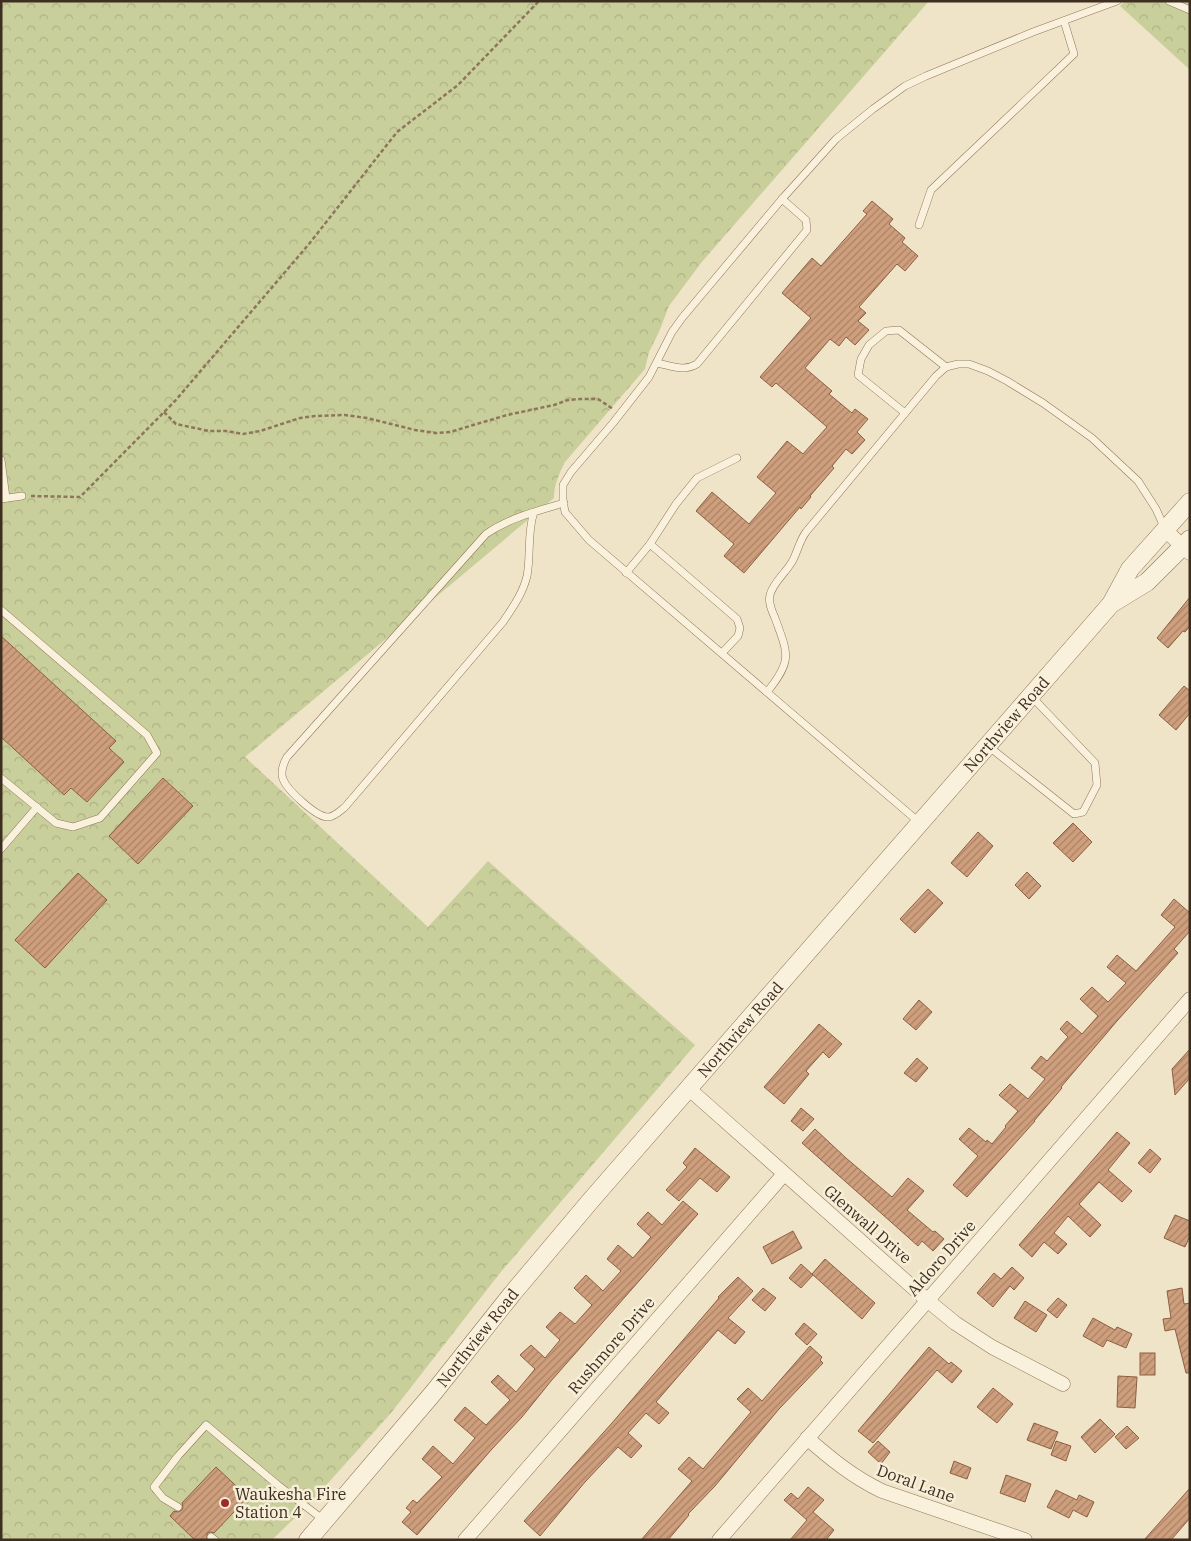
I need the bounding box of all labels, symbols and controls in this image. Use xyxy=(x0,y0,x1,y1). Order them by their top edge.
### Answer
street label: Northview Road xyxy=(959,672,1054,776)
street label: Northview Road xyxy=(693,977,787,1081)
street label: Glenwall Drive xyxy=(820,1180,916,1268)
street label: Aldoro Drive xyxy=(902,1216,980,1300)
street label: Northview Road xyxy=(432,1284,523,1391)
street label: Rushmore Drive xyxy=(563,1292,659,1398)
street label: Doral Lane xyxy=(874,1460,958,1506)
place label: Waukesha Fire Station 4 xyxy=(235,1484,346,1522)
marker: Waukesha Fire Station 4 xyxy=(219,1497,231,1509)

